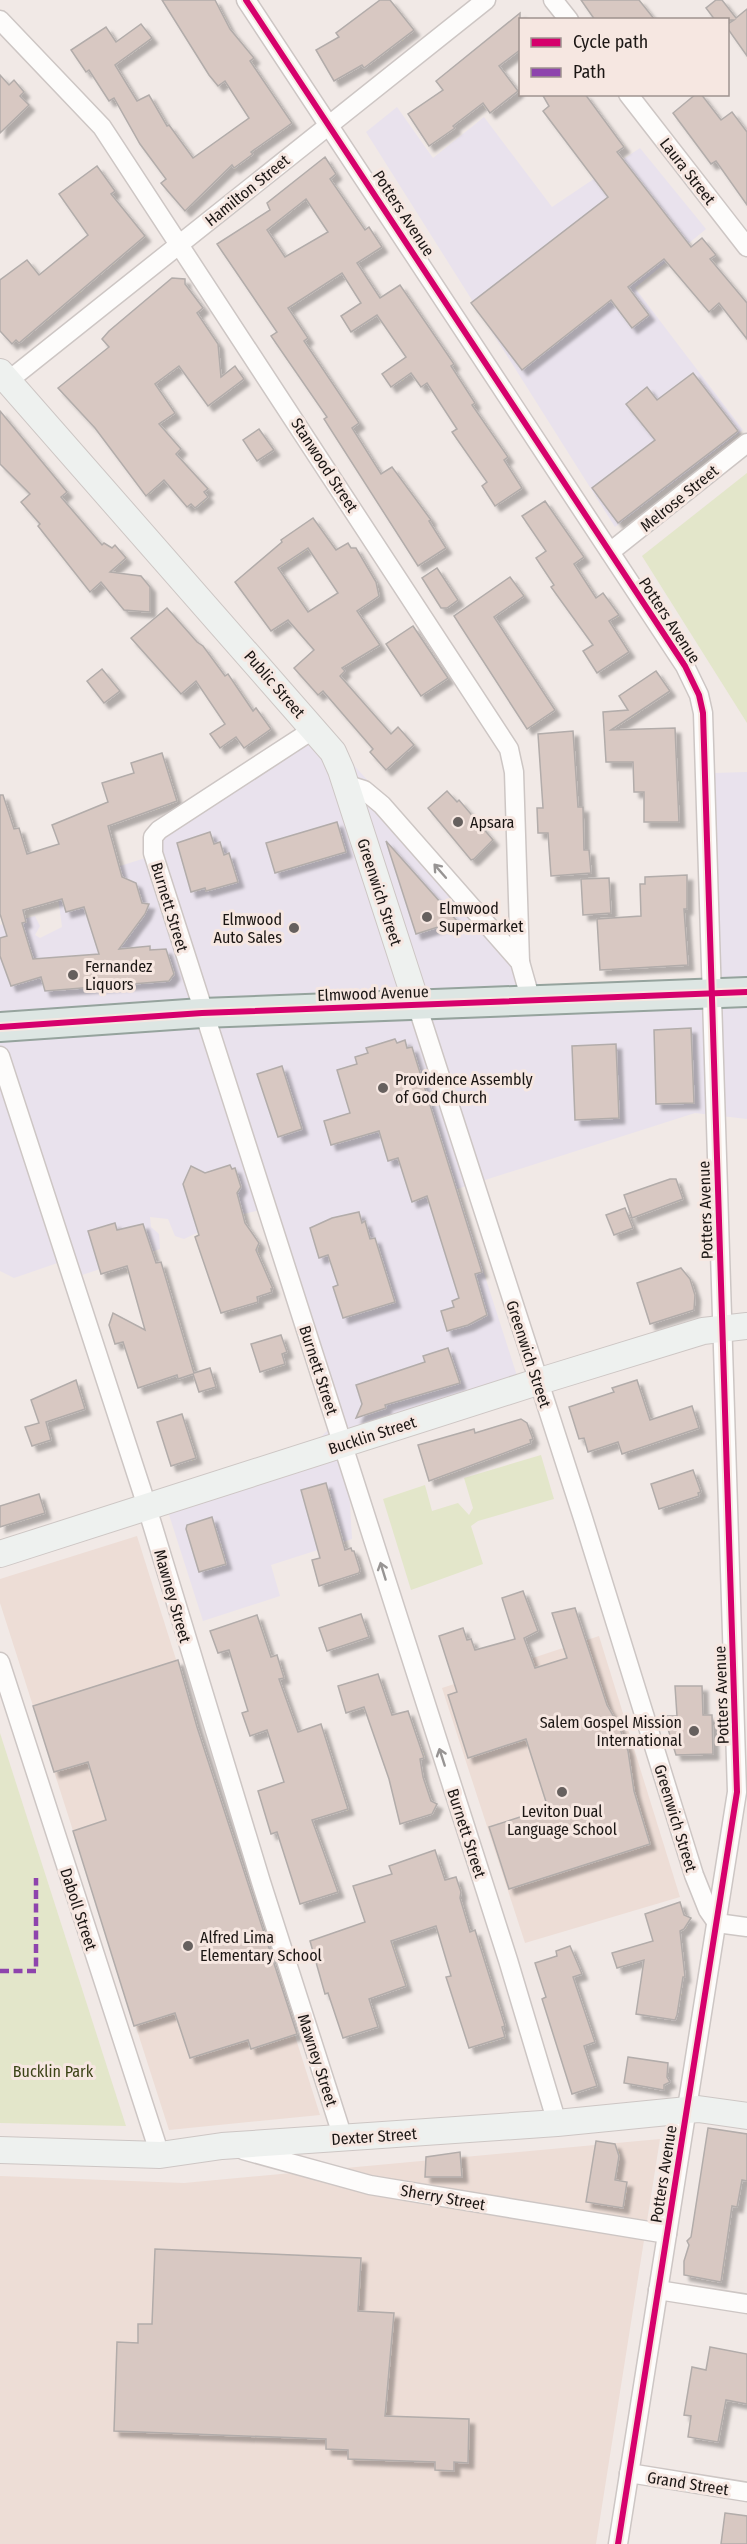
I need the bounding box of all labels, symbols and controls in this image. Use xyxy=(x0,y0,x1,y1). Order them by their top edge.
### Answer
legend xyxy=(519,18,729,96)
text: Cycle path xyxy=(573,31,648,53)
text: Path xyxy=(573,61,606,83)
street label: Laura Street xyxy=(656,134,720,209)
street label: Hamilton Street xyxy=(201,150,294,230)
street label: Potters Avenue xyxy=(369,167,438,260)
street label: Stanwood Street xyxy=(287,415,362,517)
street label: Melrose Street xyxy=(636,461,723,536)
street label: Potters Avenue xyxy=(635,574,704,667)
street label: Public Street xyxy=(240,647,310,722)
place label: Apsara xyxy=(470,813,515,832)
marker: Apsara xyxy=(451,815,465,829)
street label: Greenwich Street xyxy=(353,836,406,949)
street label: Burnett Street xyxy=(147,860,192,955)
one-way arrow xyxy=(433,864,447,879)
place label: Elmwood Supermarket xyxy=(439,899,524,936)
place label: Elmwood Auto Sales xyxy=(214,910,282,947)
marker: Elmwood Supermarket xyxy=(420,910,434,924)
marker: Elmwood Auto Sales xyxy=(287,921,301,935)
place label: Fernandez Liquors xyxy=(85,957,152,994)
marker: Fernandez Liquors xyxy=(66,968,80,982)
street label: Elmwood Avenue xyxy=(317,982,429,1005)
place label: Providence Assembly of God Church xyxy=(395,1070,534,1107)
marker: Providence Assembly of God Church xyxy=(376,1081,390,1095)
street label: Potters Avenue xyxy=(694,1160,717,1260)
street label: Greenwich Street xyxy=(502,1298,555,1411)
street label: Burnett Street xyxy=(295,1323,342,1418)
street label: Bucklin Street xyxy=(326,1412,419,1459)
street label: Mawney Street xyxy=(150,1547,195,1646)
one-way arrow xyxy=(377,1562,388,1581)
street label: Potters Avenue xyxy=(710,1645,733,1745)
place label: Salem Gospel Mission International xyxy=(540,1713,682,1750)
marker: Salem Gospel Mission International xyxy=(687,1724,701,1738)
one-way arrow xyxy=(436,1748,447,1767)
street label: Greenwich Street xyxy=(650,1762,701,1875)
marker: Leviton Dual Language School xyxy=(555,1785,569,1799)
street label: Burnett Street xyxy=(443,1786,490,1881)
place label: Leviton Dual Language School xyxy=(507,1802,617,1839)
street label: Daboll Street xyxy=(56,1866,101,1953)
place label: Alfred Lima Elementary School xyxy=(200,1928,322,1965)
marker: Alfred Lima Elementary School xyxy=(181,1939,195,1953)
street label: Mawney Street xyxy=(294,2012,342,2110)
park label: Bucklin Park xyxy=(13,2062,94,2081)
street label: Dexter Street xyxy=(331,2124,418,2149)
street label: Potters Avenue xyxy=(646,2124,681,2224)
street label: Sherry Street xyxy=(399,2181,488,2214)
street label: Grand Street xyxy=(646,2468,731,2499)

